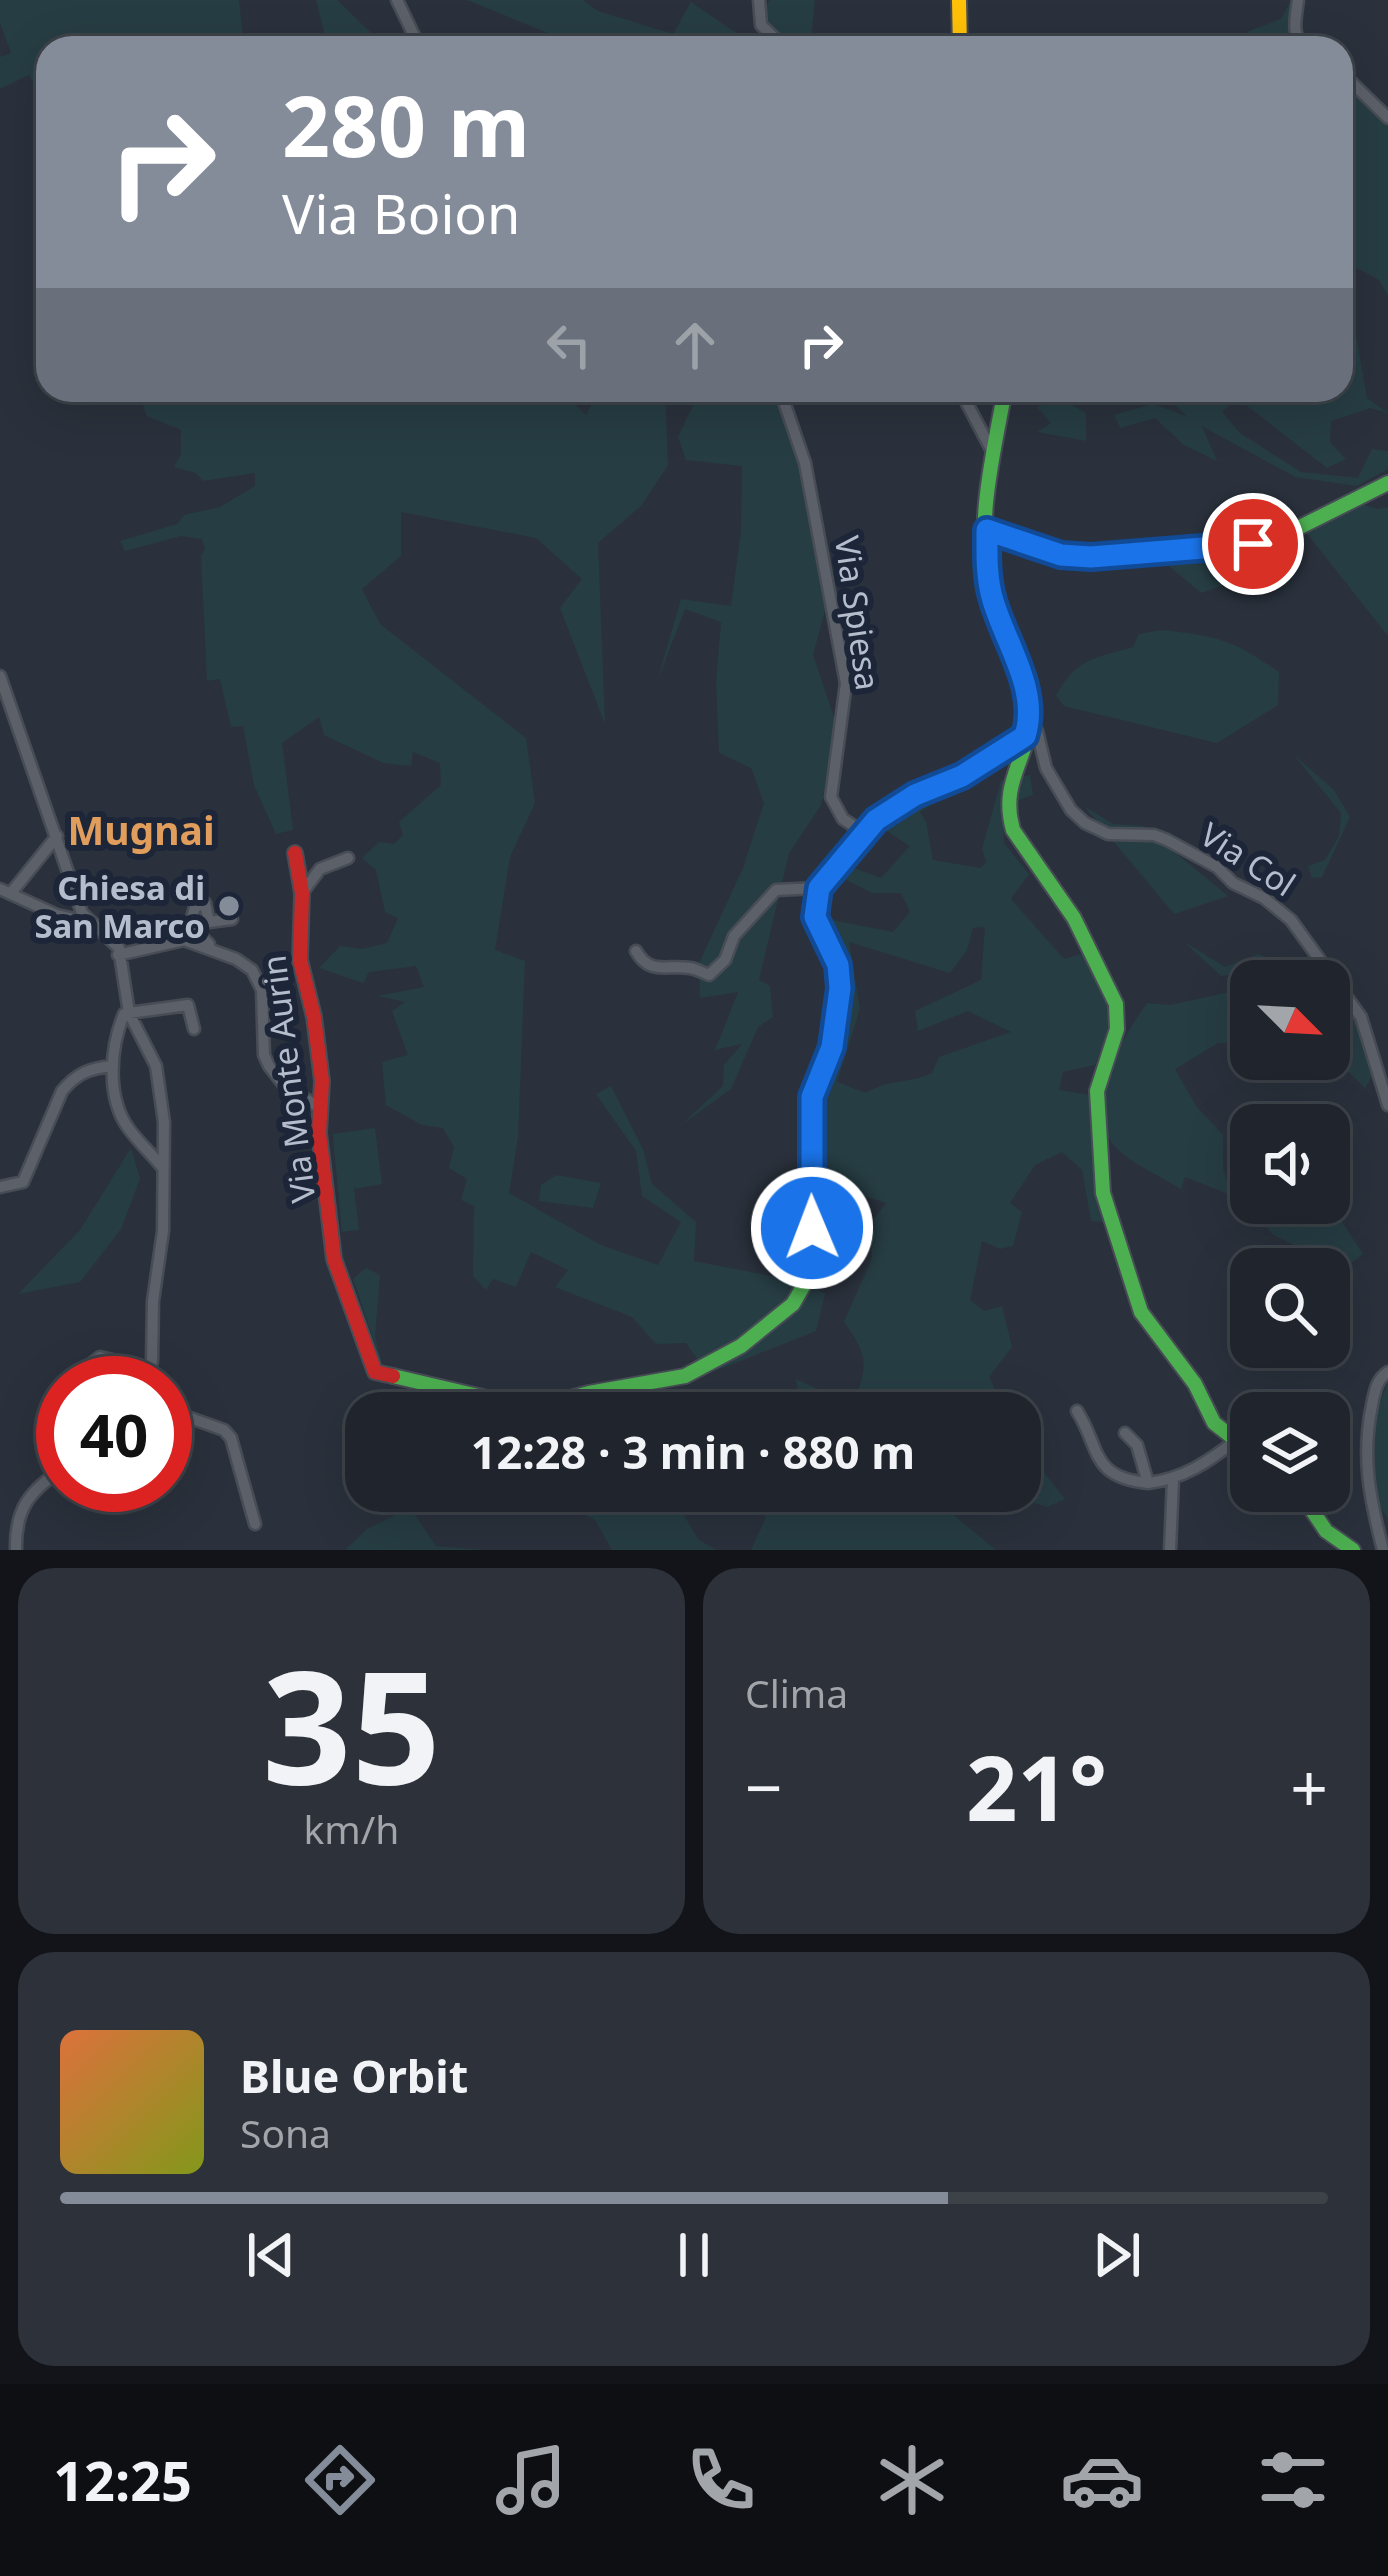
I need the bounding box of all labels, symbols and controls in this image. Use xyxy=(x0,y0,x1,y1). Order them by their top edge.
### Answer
text: 280 m xyxy=(282,67,530,182)
icon: right xyxy=(84,84,240,240)
text: Via Boion xyxy=(282,176,520,250)
icon: left xyxy=(536,312,602,378)
icon: ahead xyxy=(662,312,728,378)
icon: right xyxy=(788,312,854,378)
pin xyxy=(1202,493,1304,595)
icon: arrive xyxy=(1220,511,1286,577)
street label: Via Spiesa xyxy=(825,533,891,693)
district label: Mugnai xyxy=(67,803,215,856)
street label: Via Col xyxy=(1192,812,1304,906)
place label: Chiesa di San Marco xyxy=(34,865,205,948)
marker: Chiesa di San Marco xyxy=(216,893,242,919)
street label: Via Monte Aurin xyxy=(251,953,325,1205)
north arrow xyxy=(1230,960,1350,1080)
map controls xyxy=(1230,960,1350,1512)
button: sound xyxy=(1230,1104,1350,1224)
position arrow xyxy=(749,1165,875,1291)
button: search xyxy=(1230,1248,1350,1368)
speed limit sign: 40 xyxy=(36,1356,192,1512)
button: layers xyxy=(1230,1392,1350,1512)
text: 12:28 · 3 min · 880 m xyxy=(471,1421,915,1482)
text: 35 xyxy=(262,1617,441,1830)
text: Clima xyxy=(745,1666,848,1719)
text: 21° xyxy=(966,1725,1107,1847)
text: − xyxy=(745,1741,783,1831)
text: + xyxy=(1290,1741,1328,1831)
text: km/h xyxy=(304,1802,399,1855)
text: Blue Orbit xyxy=(240,2045,468,2106)
text: Sona xyxy=(240,2106,331,2159)
icon: previous xyxy=(238,2222,304,2288)
icon: pause xyxy=(661,2222,727,2288)
icon: next xyxy=(1084,2222,1150,2288)
icon: directions xyxy=(298,2438,382,2522)
icon: music xyxy=(489,2438,573,2522)
icon: phone xyxy=(679,2438,763,2522)
icon: climate xyxy=(870,2438,954,2522)
icon: car xyxy=(1060,2438,1144,2522)
icon: filters xyxy=(1251,2438,1335,2522)
text: 12:25 xyxy=(53,2443,192,2517)

